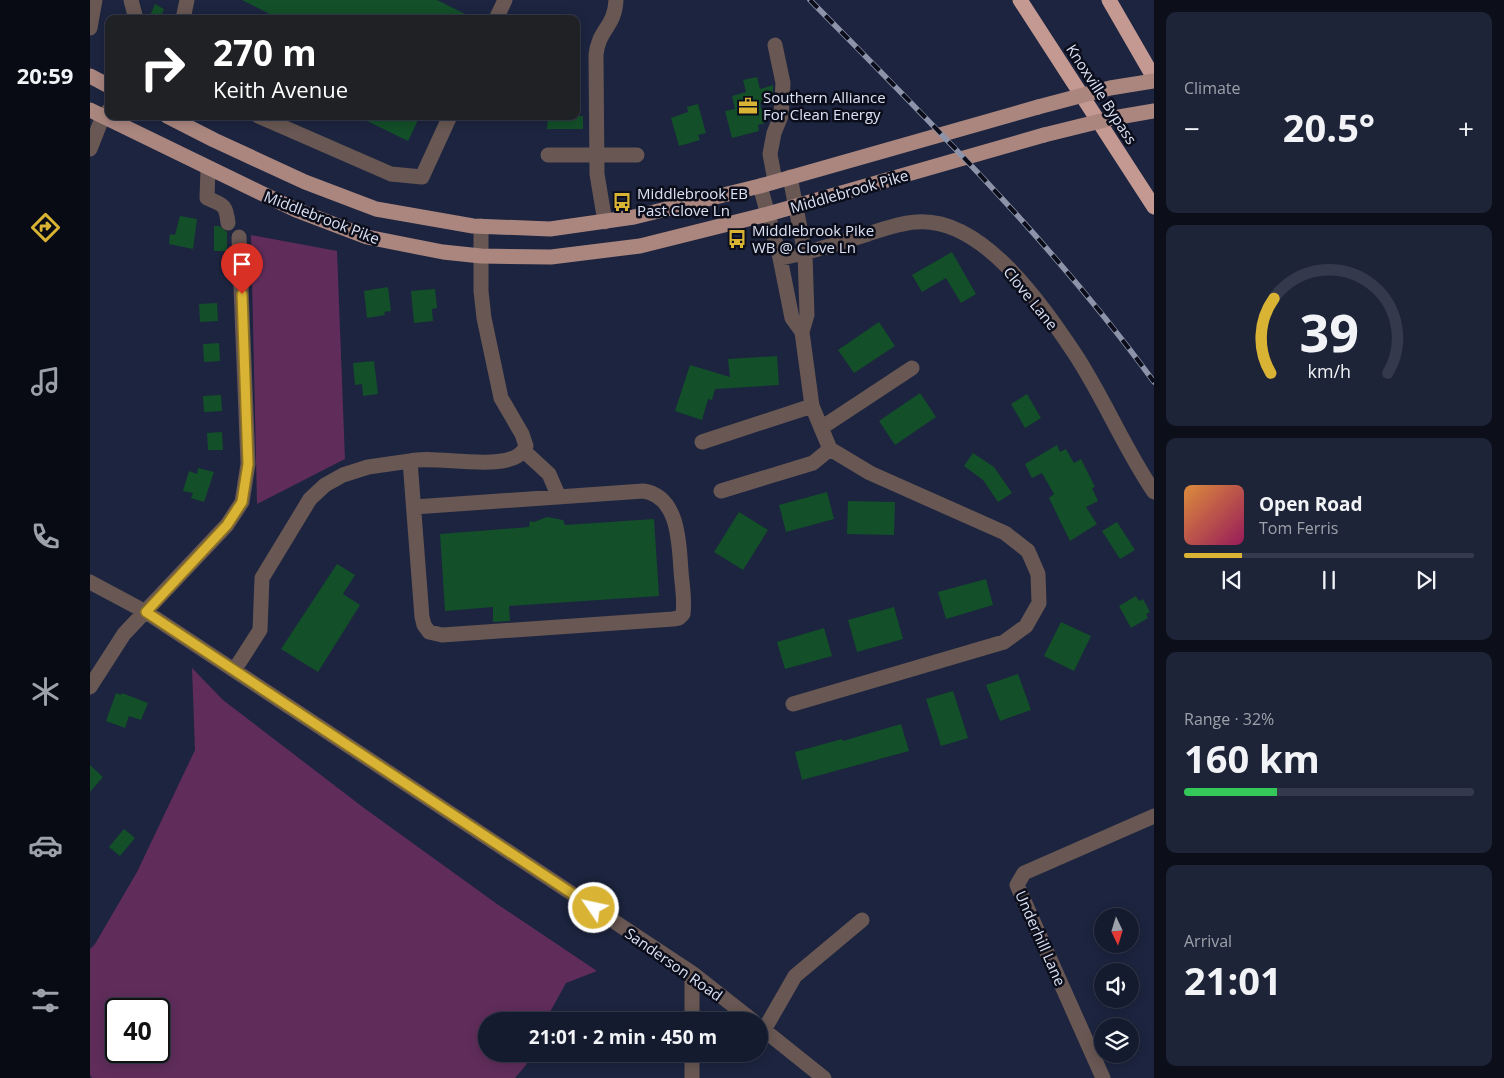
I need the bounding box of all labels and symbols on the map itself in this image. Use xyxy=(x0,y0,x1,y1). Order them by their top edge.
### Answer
street label: Knoxville Bypass xyxy=(1062,40,1142,148)
place label: Southern Alliance For Clean Energy xyxy=(763,87,886,124)
office icon: Southern Alliance For Clean Energy xyxy=(737,95,759,117)
street label: Middlebrook Pike xyxy=(788,165,910,217)
place label: Middlebrook EB Past Clove Ln xyxy=(637,183,748,220)
street label: Middlebrook Pike xyxy=(261,186,383,248)
bus stop icon: Middlebrook EB Past Clove Ln xyxy=(611,191,633,213)
place label: Middlebrook Pike WB @ Clove Ln xyxy=(752,220,874,257)
bus stop icon: Middlebrook Pike WB @ Clove Ln xyxy=(726,228,748,250)
pin xyxy=(221,243,263,294)
street label: Clove Lane xyxy=(999,262,1063,334)
position arrow xyxy=(567,881,619,933)
street label: Underhill Lane xyxy=(1011,887,1071,989)
north arrow xyxy=(1094,908,1139,952)
street label: Sanderson Road xyxy=(621,923,727,1005)
speed limit sign: 40 xyxy=(105,998,170,1063)

